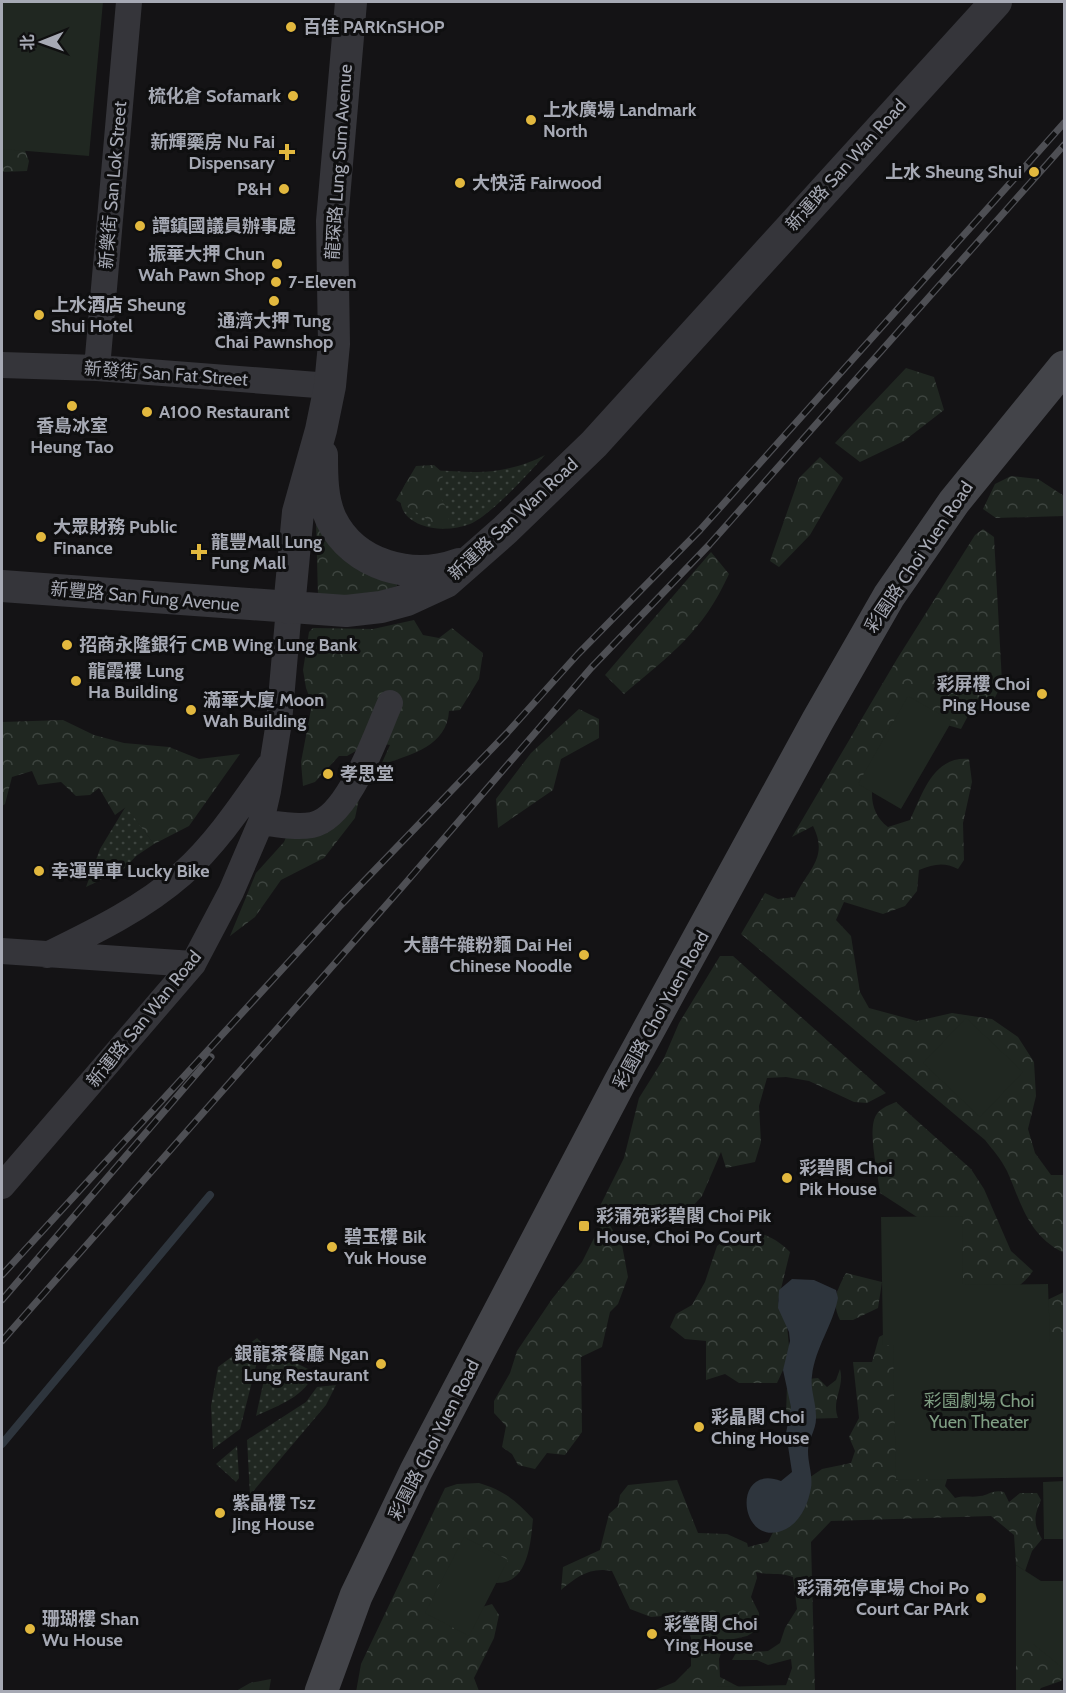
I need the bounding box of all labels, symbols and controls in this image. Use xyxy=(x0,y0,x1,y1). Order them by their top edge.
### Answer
north arrow xyxy=(12,12,72,72)
place label: 百佳 PARKnSHOP xyxy=(303,16,445,38)
marker: 百佳 PARKnSHOP xyxy=(284,20,298,34)
text: 北 xyxy=(18,34,37,50)
street label: 龍琛路 Lung Sum Avenue xyxy=(321,63,357,261)
place label: 梳化倉 Sofamark xyxy=(148,85,281,107)
marker: 梳化倉 Sofamark xyxy=(286,89,300,103)
street label: 新運路 San Wan Road xyxy=(781,95,911,235)
place label: 上水廣場 Landmark North xyxy=(543,99,697,142)
street label: 新樂街 San Lok Street xyxy=(95,100,131,270)
marker: 上水廣場 Landmark North xyxy=(524,113,538,127)
place label: 新輝藥房 Nu Fai Dispensary xyxy=(150,131,275,174)
marker: 新輝藥房 Nu Fai Dispensary xyxy=(280,145,294,159)
place label: 上水 Sheung Shui xyxy=(885,161,1022,183)
marker: 上水 Sheung Shui xyxy=(1027,165,1041,179)
place label: 大快活 Fairwood xyxy=(472,172,602,194)
marker: 大快活 Fairwood xyxy=(453,176,467,190)
place label: P&H xyxy=(237,178,272,200)
marker: P&H xyxy=(277,182,291,196)
place label: 譚鎮國議員辦事處 xyxy=(152,215,296,237)
marker: 譚鎮國議員辦事處 xyxy=(133,219,147,233)
place label: 振華大押 Chun Wah Pawn Shop xyxy=(138,243,265,286)
marker: 振華大押 Chun Wah Pawn Shop xyxy=(270,257,284,271)
place label: 7-Eleven xyxy=(288,271,356,293)
marker: 7-Eleven xyxy=(269,275,283,289)
place label: 上水酒店 Sheung Shui Hotel xyxy=(51,294,185,337)
marker: 通濟大押 Tung Chai Pawnshop xyxy=(267,294,281,308)
marker: 上水酒店 Sheung Shui Hotel xyxy=(32,308,46,322)
place label: 通濟大押 Tung Chai Pawnshop xyxy=(215,310,333,353)
street label: 新發街 San Fat Street xyxy=(83,357,249,391)
marker: 香島冰室 Heung Tao xyxy=(65,399,79,413)
place label: A100 Restaurant xyxy=(159,401,290,423)
marker: A100 Restaurant xyxy=(140,405,154,419)
place label: 香島冰室 Heung Tao xyxy=(30,415,114,458)
street label: 新運路 San Wan Road xyxy=(444,453,582,585)
street label: 彩園路 Choi Yuen Road xyxy=(860,477,978,637)
place label: 大眾財務 Public Finance xyxy=(53,516,177,559)
marker: 大眾財務 Public Finance xyxy=(34,530,48,544)
place label: 龍豐Mall Lung Fung Mall xyxy=(211,531,322,574)
marker: 龍豐Mall Lung Fung Mall xyxy=(192,545,206,559)
street label: 新豐路 San Fung Avenue xyxy=(50,578,240,616)
place label: 招商永隆銀行 CMB Wing Lung Bank xyxy=(79,634,358,656)
marker: 招商永隆銀行 CMB Wing Lung Bank xyxy=(60,638,74,652)
place label: 龍霞樓 Lung Ha Building xyxy=(88,660,184,703)
place label: 彩屏樓 Choi Ping House xyxy=(936,673,1030,716)
marker: 龍霞樓 Lung Ha Building xyxy=(69,674,83,688)
marker: 彩屏樓 Choi Ping House xyxy=(1035,687,1049,701)
place label: 滿華大廈 Moon Wah Building xyxy=(203,689,324,732)
marker: 滿華大廈 Moon Wah Building xyxy=(184,703,198,717)
place label: 孝思堂 xyxy=(340,763,394,785)
marker: 孝思堂 xyxy=(321,767,335,781)
place label: 幸運單車 Lucky Bike xyxy=(51,860,210,882)
marker: 幸運單車 Lucky Bike xyxy=(32,864,46,878)
street label: 彩園路 Choi Yuen Road xyxy=(608,927,714,1093)
place label: 大囍牛雜粉麵 Dai Hei Chinese Noodle xyxy=(403,934,572,977)
street label: 新運路 San Wan Road xyxy=(82,946,206,1092)
marker: 大囍牛雜粉麵 Dai Hei Chinese Noodle xyxy=(577,948,591,962)
place label: 彩碧閣 Choi Pik House xyxy=(799,1157,893,1200)
marker: 彩碧閣 Choi Pik House xyxy=(780,1171,794,1185)
place label: 彩蒲苑彩碧閣 Choi Pik House, Choi Po Court xyxy=(596,1205,771,1248)
marker: 彩蒲苑彩碧閣 Choi Pik House, Choi Po Court xyxy=(577,1219,591,1233)
place label: 碧玉樓 Bik Yuk House xyxy=(343,1226,427,1269)
marker: 碧玉樓 Bik Yuk House xyxy=(325,1240,339,1254)
place label: 銀龍茶餐廳 Ngan Lung Restaurant xyxy=(235,1343,369,1386)
street label: 彩園路 Choi Yuen Road xyxy=(384,1356,484,1524)
marker: 銀龍茶餐廳 Ngan Lung Restaurant xyxy=(374,1357,388,1371)
park label: 彩園劇場 Choi Yuen Theater xyxy=(924,1390,1034,1433)
place label: 彩晶閣 Choi Ching House xyxy=(711,1406,809,1449)
marker: 彩晶閣 Choi Ching House xyxy=(692,1420,706,1434)
place label: 紫晶樓 Tsz Jing House xyxy=(231,1492,316,1535)
marker: 紫晶樓 Tsz Jing House xyxy=(213,1506,227,1520)
place label: 彩蒲苑停車場 Choi Po Court Car PArk xyxy=(797,1577,969,1620)
marker: 彩蒲苑停車場 Choi Po Court Car PArk xyxy=(974,1591,988,1605)
place label: 珊瑚樓 Shan Wu House xyxy=(42,1608,139,1651)
place label: 彩瑩閣 Choi Ying House xyxy=(663,1613,758,1656)
marker: 珊瑚樓 Shan Wu House xyxy=(23,1622,37,1636)
marker: 彩瑩閣 Choi Ying House xyxy=(645,1627,659,1641)

